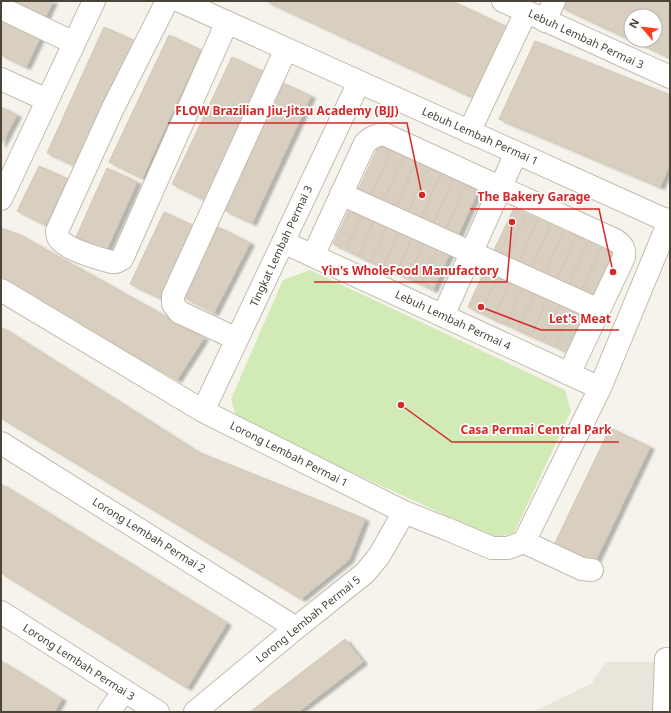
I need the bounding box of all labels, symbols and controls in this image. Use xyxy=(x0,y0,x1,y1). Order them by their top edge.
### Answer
street label: Lebuh Lembah Permai 3 xyxy=(526,5,646,72)
north arrow xyxy=(623,8,663,48)
text: N xyxy=(625,16,642,31)
callout: FLOW Brazilian Jiu-Jitsu Academy (BJJ) xyxy=(168,99,407,123)
text: FLOW Brazilian Jiu-Jitsu Academy (BJJ) xyxy=(175,102,399,119)
street label: Lebuh Lembah Permai 1 xyxy=(420,103,541,168)
street label: Tingkat Lembah Permai 3 xyxy=(246,183,315,309)
callout: The Bakery Garage xyxy=(470,185,599,209)
text: The Bakery Garage xyxy=(477,188,591,205)
callout: Yin's WholeFood Manufactory xyxy=(314,258,507,282)
text: Yin's WholeFood Manufactory xyxy=(321,262,499,279)
street label: Lebuh Lembah Permai 4 xyxy=(393,286,514,353)
callout: Let's Meat xyxy=(541,306,619,330)
text: Let's Meat xyxy=(549,310,611,327)
street label: Lorong Lembah Permai 1 xyxy=(228,417,351,490)
callout: Casa Permai Central Park xyxy=(452,418,619,442)
text: Casa Permai Central Park xyxy=(460,421,612,438)
street label: Lorong Lembah Permai 2 xyxy=(90,494,209,576)
street label: Lorong Lembah Permai 5 xyxy=(252,572,363,666)
street label: Lorong Lembah Permai 3 xyxy=(20,620,138,703)

